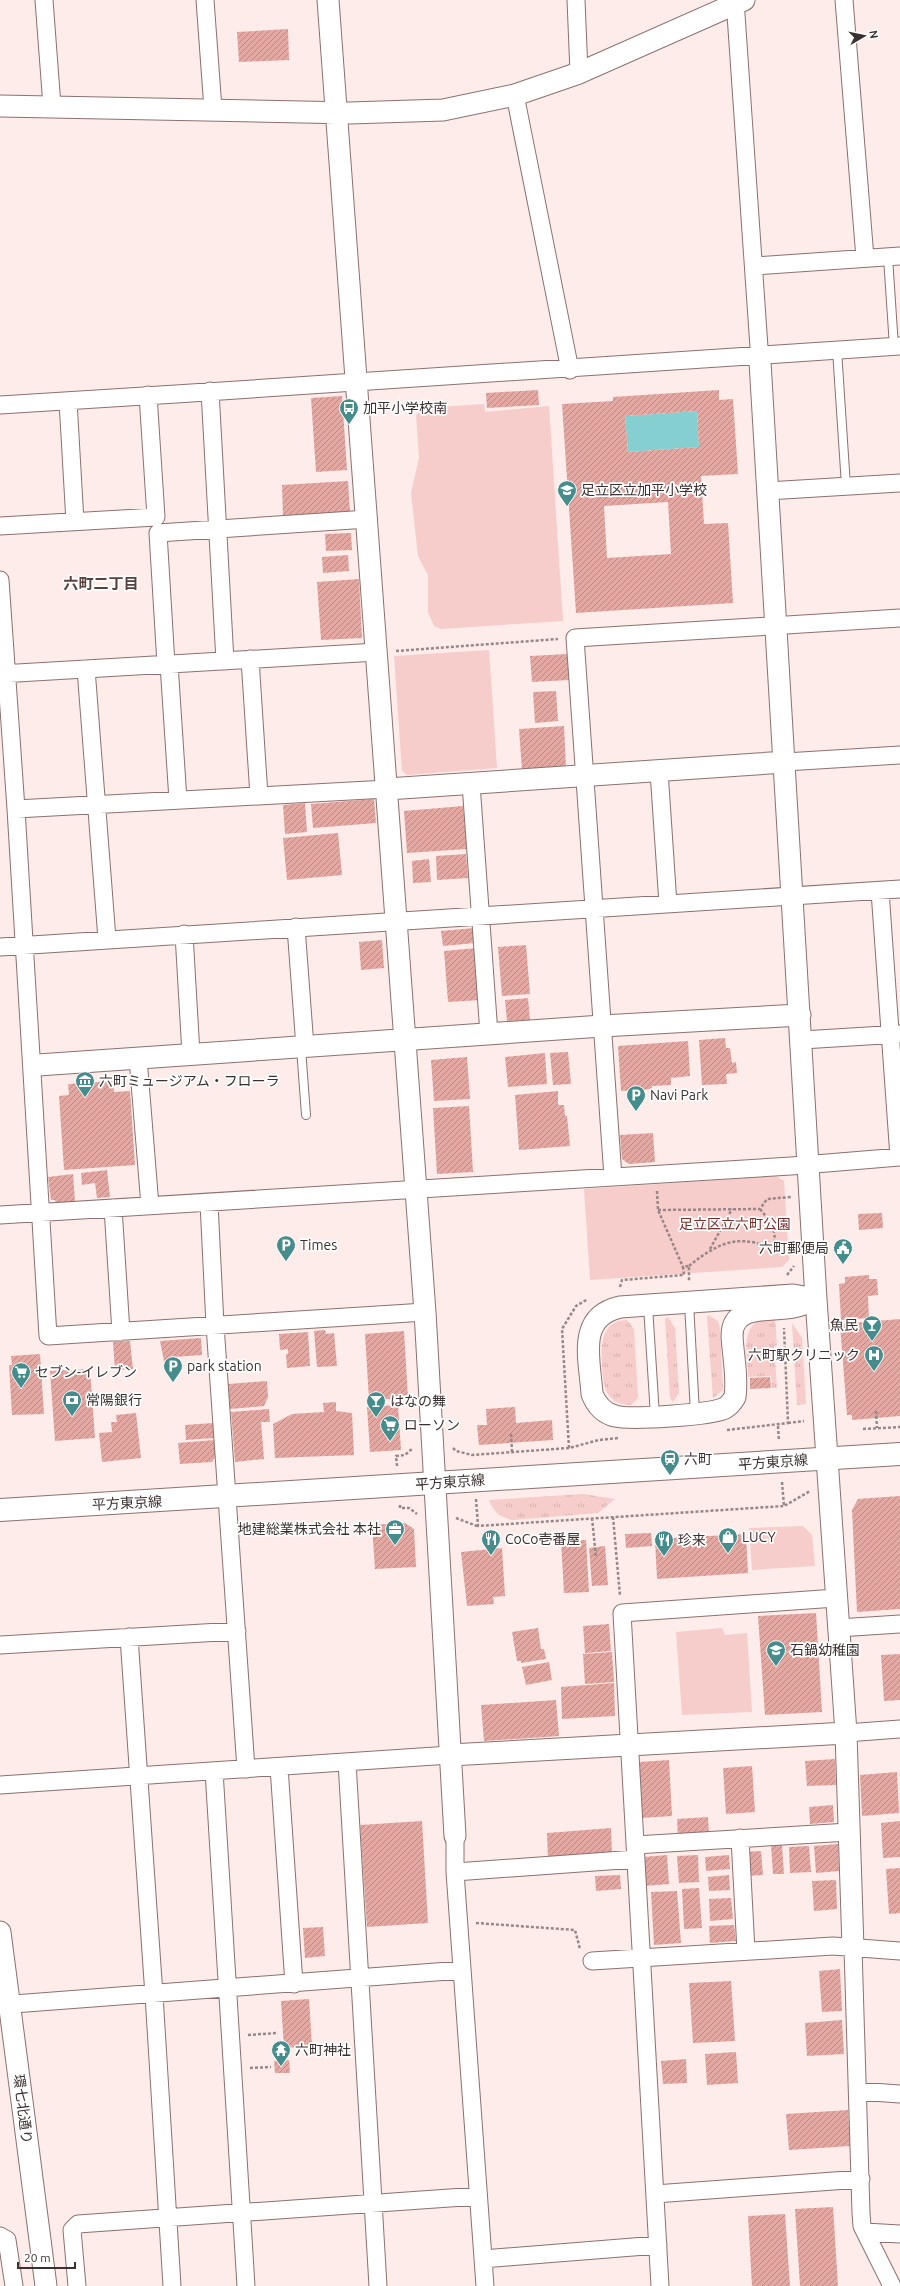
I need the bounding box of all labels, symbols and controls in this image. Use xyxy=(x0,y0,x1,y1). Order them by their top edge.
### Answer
north arrow xyxy=(844,16,884,56)
text: N xyxy=(867,29,880,39)
bus stop icon: 加平小学校南 xyxy=(338,397,360,425)
place label: 加平小学校南 xyxy=(363,400,447,416)
school or university icon: 足立区立加平小学校 xyxy=(556,479,578,507)
place label: 足立区立加平小学校 xyxy=(581,482,707,498)
district label: 六町二丁目 xyxy=(63,575,139,592)
museum icon: 六町ミュージアム・フローラ xyxy=(74,1070,96,1098)
place label: 六町ミュージアム・フローラ xyxy=(99,1073,280,1089)
parking icon: Navi Park xyxy=(625,1084,647,1112)
place label: Navi Park xyxy=(650,1087,708,1103)
park label: 足立区立六町公園 xyxy=(679,1216,791,1232)
parking icon: Times xyxy=(275,1234,297,1262)
place label: Times xyxy=(300,1237,337,1253)
public building icon: 六町郵便局 xyxy=(832,1237,854,1265)
place label: 六町郵便局 xyxy=(759,1240,829,1256)
bar icon: 魚民 xyxy=(861,1314,883,1342)
place label: 魚民 xyxy=(830,1317,858,1333)
hospital icon: 六町駅クリニック xyxy=(863,1344,885,1372)
place label: 六町駅クリニック xyxy=(748,1347,860,1363)
parking icon: park station xyxy=(162,1355,184,1383)
place label: park station xyxy=(187,1358,262,1374)
supermarket icon: セブン-イレブン xyxy=(10,1361,32,1389)
place label: セブン-イレブン xyxy=(35,1364,137,1380)
bank icon: 常陽銀行 xyxy=(61,1389,83,1417)
bar icon: はなの舞 xyxy=(365,1390,387,1418)
place label: 常陽銀行 xyxy=(86,1392,142,1408)
place label: はなの舞 xyxy=(390,1393,446,1409)
supermarket icon: ローソン xyxy=(379,1414,401,1442)
place label: ローソン xyxy=(404,1417,460,1433)
station icon: 六町 xyxy=(659,1448,681,1476)
place label: 六町 xyxy=(684,1451,712,1467)
street label: 平方東京線 xyxy=(738,1452,808,1472)
street label: 平方東京線 xyxy=(415,1472,485,1492)
street label: 平方東京線 xyxy=(92,1493,162,1513)
office icon: 地建総業株式会社 本社 xyxy=(384,1518,406,1546)
place label: 地建総業株式会社 本社 xyxy=(238,1521,381,1537)
shop icon: LUCY xyxy=(717,1526,739,1554)
restaurant icon: CoCo壱番屋 xyxy=(480,1528,502,1556)
restaurant icon: 珍来 xyxy=(653,1529,675,1557)
place label: LUCY xyxy=(742,1529,776,1545)
place label: CoCo壱番屋 xyxy=(505,1531,581,1547)
place label: 珍来 xyxy=(678,1532,706,1548)
school or university icon: 石鍋幼稚園 xyxy=(765,1639,787,1667)
place label: 石鍋幼稚園 xyxy=(790,1642,860,1658)
temple icon: 六町神社 xyxy=(270,2039,292,2067)
place label: 六町神社 xyxy=(295,2042,351,2058)
street label: 環七北通り xyxy=(11,2073,35,2145)
scale bar xyxy=(18,2244,75,2270)
text: 20 m xyxy=(24,2251,51,2264)

